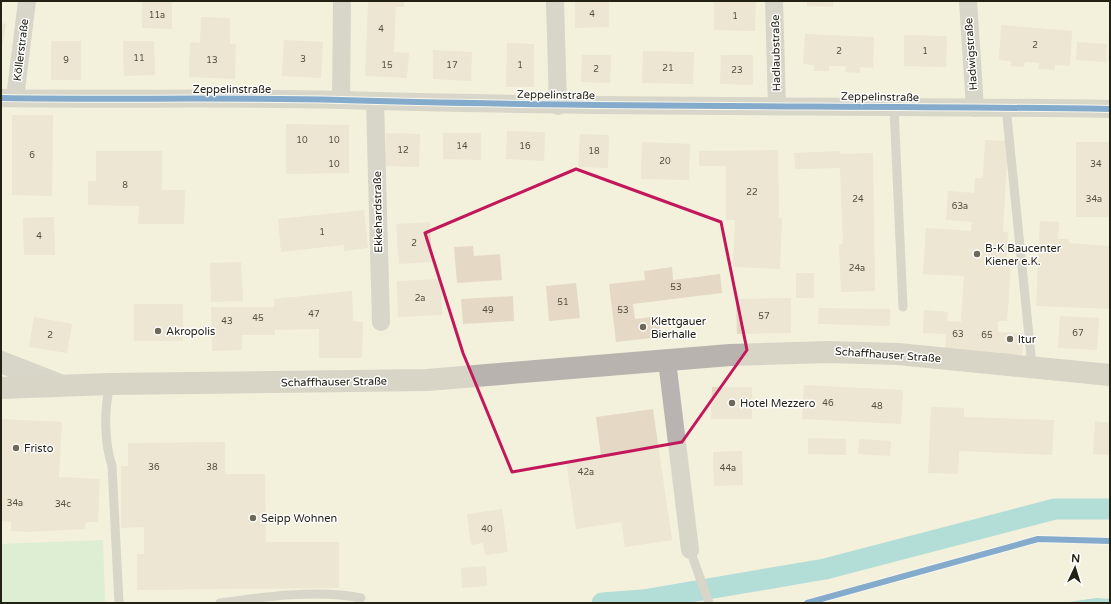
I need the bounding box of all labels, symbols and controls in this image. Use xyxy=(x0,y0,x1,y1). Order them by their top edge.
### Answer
house number: 4 xyxy=(589,9,595,20)
house number: 11a xyxy=(149,10,165,21)
house number: 1 xyxy=(732,11,738,22)
street label: Hadlaubstraße xyxy=(769,15,783,91)
street label: Hadwigstraße xyxy=(962,17,980,91)
street label: Köllerstraße xyxy=(11,18,31,82)
house number: 4 xyxy=(378,24,384,35)
house number: 2 xyxy=(1032,40,1038,51)
house number: 2 xyxy=(836,46,842,57)
house number: 1 xyxy=(922,46,928,57)
house number: 11 xyxy=(133,53,145,64)
house number: 3 xyxy=(300,54,306,65)
house number: 9 xyxy=(63,55,69,66)
house number: 13 xyxy=(206,55,218,66)
house number: 15 xyxy=(381,60,393,71)
house number: 17 xyxy=(446,60,458,71)
house number: 1 xyxy=(517,60,523,71)
house number: 21 xyxy=(662,63,674,74)
house number: 2 xyxy=(593,64,599,75)
house number: 23 xyxy=(731,65,743,76)
street label: Zeppelinstraße xyxy=(193,83,271,96)
street label: Zeppelinstraße xyxy=(517,88,595,102)
street label: Zeppelinstraße xyxy=(841,90,919,104)
house number: 10 xyxy=(296,135,308,146)
house number: 10 xyxy=(328,135,340,146)
house number: 14 xyxy=(456,141,468,152)
house number: 16 xyxy=(519,141,531,152)
house number: 12 xyxy=(397,145,409,156)
house number: 18 xyxy=(588,146,600,157)
house number: 6 xyxy=(29,150,35,161)
house number: 20 xyxy=(659,156,671,167)
house number: 10 xyxy=(328,159,340,170)
house number: 34 xyxy=(1090,159,1102,170)
street label: Ekkehardstraße xyxy=(371,171,385,253)
house number: 8 xyxy=(122,180,128,191)
house number: 22 xyxy=(746,187,758,198)
house number: 24 xyxy=(852,194,864,205)
house number: 34a xyxy=(1086,194,1102,205)
house number: 63a xyxy=(952,201,968,212)
house number: 1 xyxy=(319,227,325,238)
house number: 4 xyxy=(36,231,42,242)
house number: 2 xyxy=(411,238,417,249)
place label: B-K Baucenter Kiener e.K. xyxy=(985,242,1062,268)
marker: B-K Baucenter Kiener e.K. xyxy=(972,249,982,259)
house number: 24a xyxy=(849,263,865,274)
house number: 53 xyxy=(670,282,682,293)
house number: 2a xyxy=(415,293,425,304)
house number: 51 xyxy=(557,297,569,308)
house number: 49 xyxy=(482,305,494,316)
house number: 53 xyxy=(617,305,629,316)
house number: 47 xyxy=(308,309,320,320)
house number: 57 xyxy=(758,311,770,322)
house number: 45 xyxy=(252,313,264,324)
place label: Klettgauer Bierhalle xyxy=(651,315,707,341)
house number: 43 xyxy=(221,316,233,327)
marker: Klettgauer Bierhalle xyxy=(638,322,648,332)
place label: Akropolis xyxy=(166,325,215,338)
marker: Akropolis xyxy=(153,326,163,336)
house number: 67 xyxy=(1072,328,1084,339)
house number: 63 xyxy=(952,329,964,340)
house number: 2 xyxy=(47,330,53,341)
house number: 65 xyxy=(981,330,993,341)
place label: ltur xyxy=(1018,333,1037,346)
marker: ltur xyxy=(1005,334,1015,344)
street label: Schaffhauser Straße xyxy=(835,345,941,365)
street label: Schaffhauser Straße xyxy=(281,375,387,389)
place label: Hotel Mezzero xyxy=(740,397,816,410)
marker: Hotel Mezzero xyxy=(727,398,737,408)
house number: 46 xyxy=(822,398,834,409)
house number: 48 xyxy=(871,401,883,412)
place label: Fristo xyxy=(24,442,54,455)
marker: Fristo xyxy=(11,443,21,453)
house number: 36 xyxy=(148,462,160,473)
house number: 38 xyxy=(206,462,218,473)
house number: 44a xyxy=(720,463,736,474)
house number: 42a xyxy=(578,467,594,478)
house number: 34a xyxy=(7,498,23,509)
house number: 34c xyxy=(55,499,71,510)
place label: Seipp Wohnen xyxy=(261,512,337,525)
marker: Seipp Wohnen xyxy=(248,513,258,523)
house number: 40 xyxy=(481,524,493,535)
north arrow xyxy=(1055,548,1095,588)
text: N xyxy=(1071,552,1081,565)

